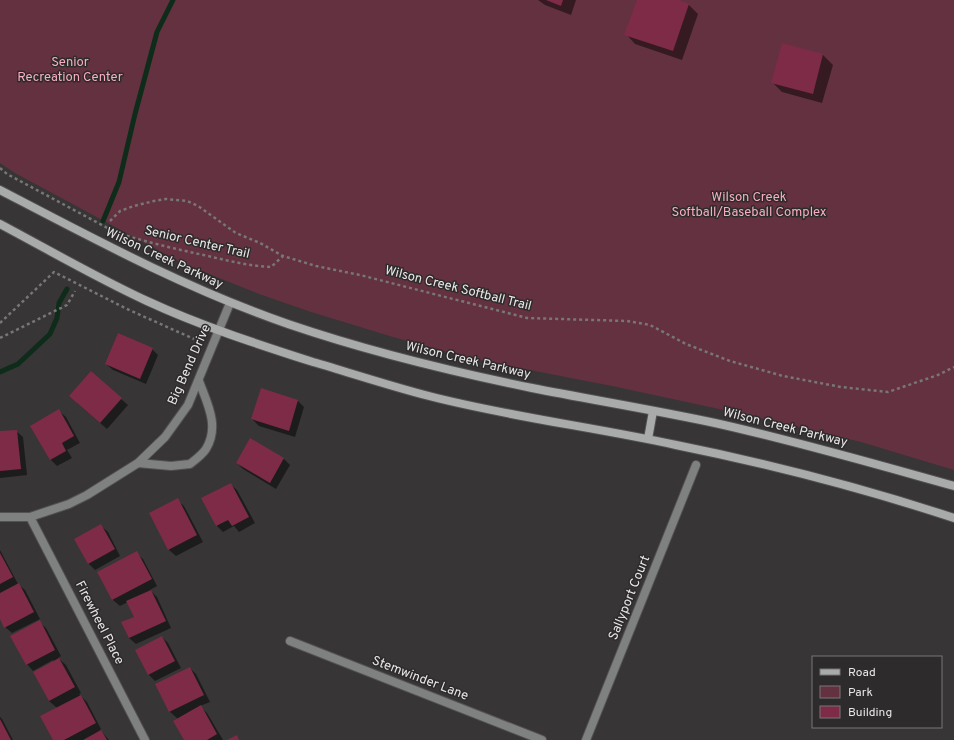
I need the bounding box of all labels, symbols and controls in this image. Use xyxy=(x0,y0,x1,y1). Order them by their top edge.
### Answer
park label: Senior Recreation Center xyxy=(17,55,123,86)
park label: Wilson Creek Softball/Baseball Complex xyxy=(672,190,827,221)
street label: Senior Center Trail xyxy=(143,223,251,263)
street label: Wilson Creek Parkway xyxy=(103,225,225,293)
street label: Wilson Creek Softball Trail xyxy=(383,263,533,315)
street label: Big Bend Drive xyxy=(165,322,215,408)
street label: Wilson Creek Parkway xyxy=(404,339,532,383)
street label: Wilson Creek Parkway xyxy=(721,405,849,451)
street label: Sallyport Court xyxy=(606,553,654,643)
street label: Firewheel Place xyxy=(71,578,127,668)
street label: Stemwinder Lane xyxy=(370,653,470,705)
legend xyxy=(812,656,942,728)
text: Road xyxy=(848,665,876,681)
text: Park xyxy=(848,685,873,701)
text: Building xyxy=(848,705,892,721)

